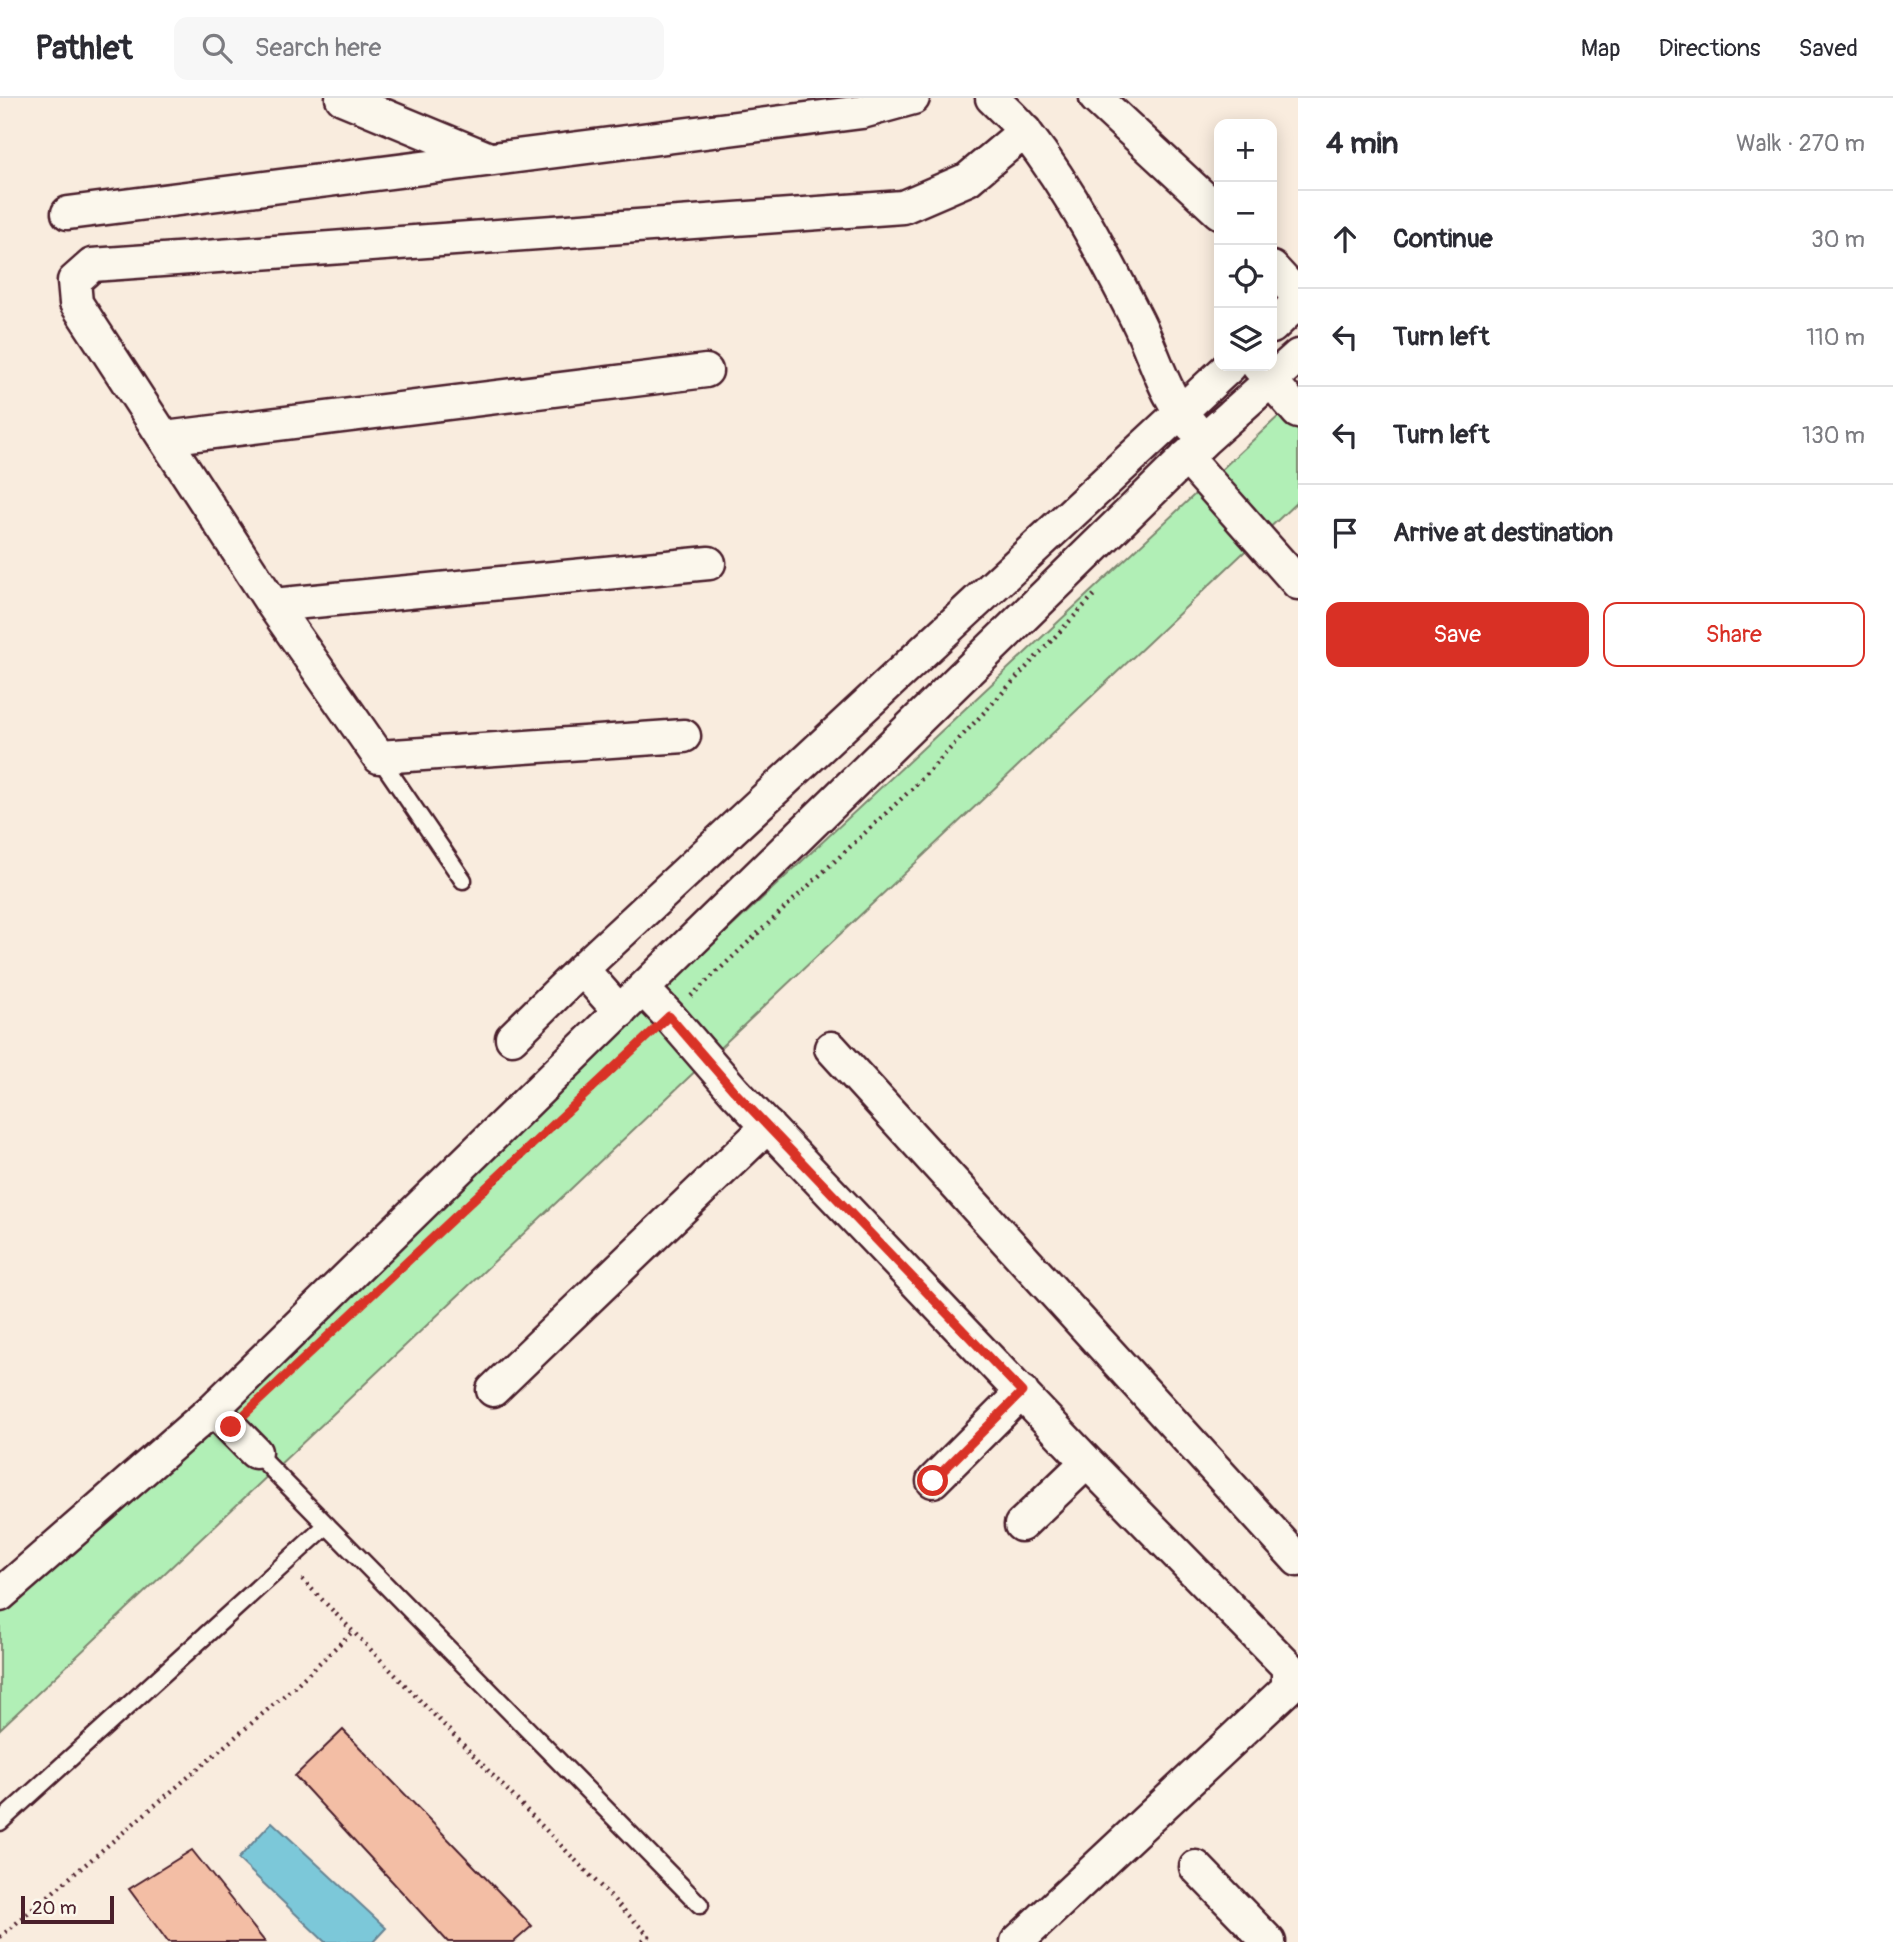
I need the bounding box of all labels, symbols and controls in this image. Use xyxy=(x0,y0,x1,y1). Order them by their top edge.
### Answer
search box xyxy=(174,17,664,80)
text: Pathlet xyxy=(35,28,132,69)
icon: search xyxy=(198,29,236,67)
text: Search here xyxy=(254,32,381,64)
text: Map xyxy=(1581,34,1621,63)
text: Directions xyxy=(1659,34,1760,63)
text: Saved xyxy=(1798,34,1858,63)
map controls xyxy=(1214,119,1277,371)
button: + xyxy=(1214,119,1277,182)
text: 4 min xyxy=(1326,125,1399,162)
text: Walk · 270 m xyxy=(1736,129,1865,158)
button: − xyxy=(1214,182,1277,245)
icon: ahead xyxy=(1326,220,1364,258)
text: Continue xyxy=(1393,223,1493,255)
text: 30 m xyxy=(1811,225,1865,254)
button: locate xyxy=(1214,245,1277,308)
button: layers xyxy=(1214,308,1277,371)
icon: left xyxy=(1326,318,1364,356)
text: Turn left xyxy=(1393,321,1489,353)
text: 110 m xyxy=(1806,323,1865,352)
icon: left xyxy=(1326,416,1364,454)
text: Turn left xyxy=(1393,419,1489,451)
text: 130 m xyxy=(1802,421,1865,450)
icon: arrive xyxy=(1326,514,1364,552)
text: Arrive at destination xyxy=(1393,517,1613,549)
button: Save xyxy=(1326,602,1589,667)
button: Share xyxy=(1603,602,1865,667)
route end xyxy=(215,1411,246,1442)
route start xyxy=(917,1465,948,1496)
scale bar xyxy=(21,1893,114,1925)
text: 20 m xyxy=(32,1896,77,1920)

